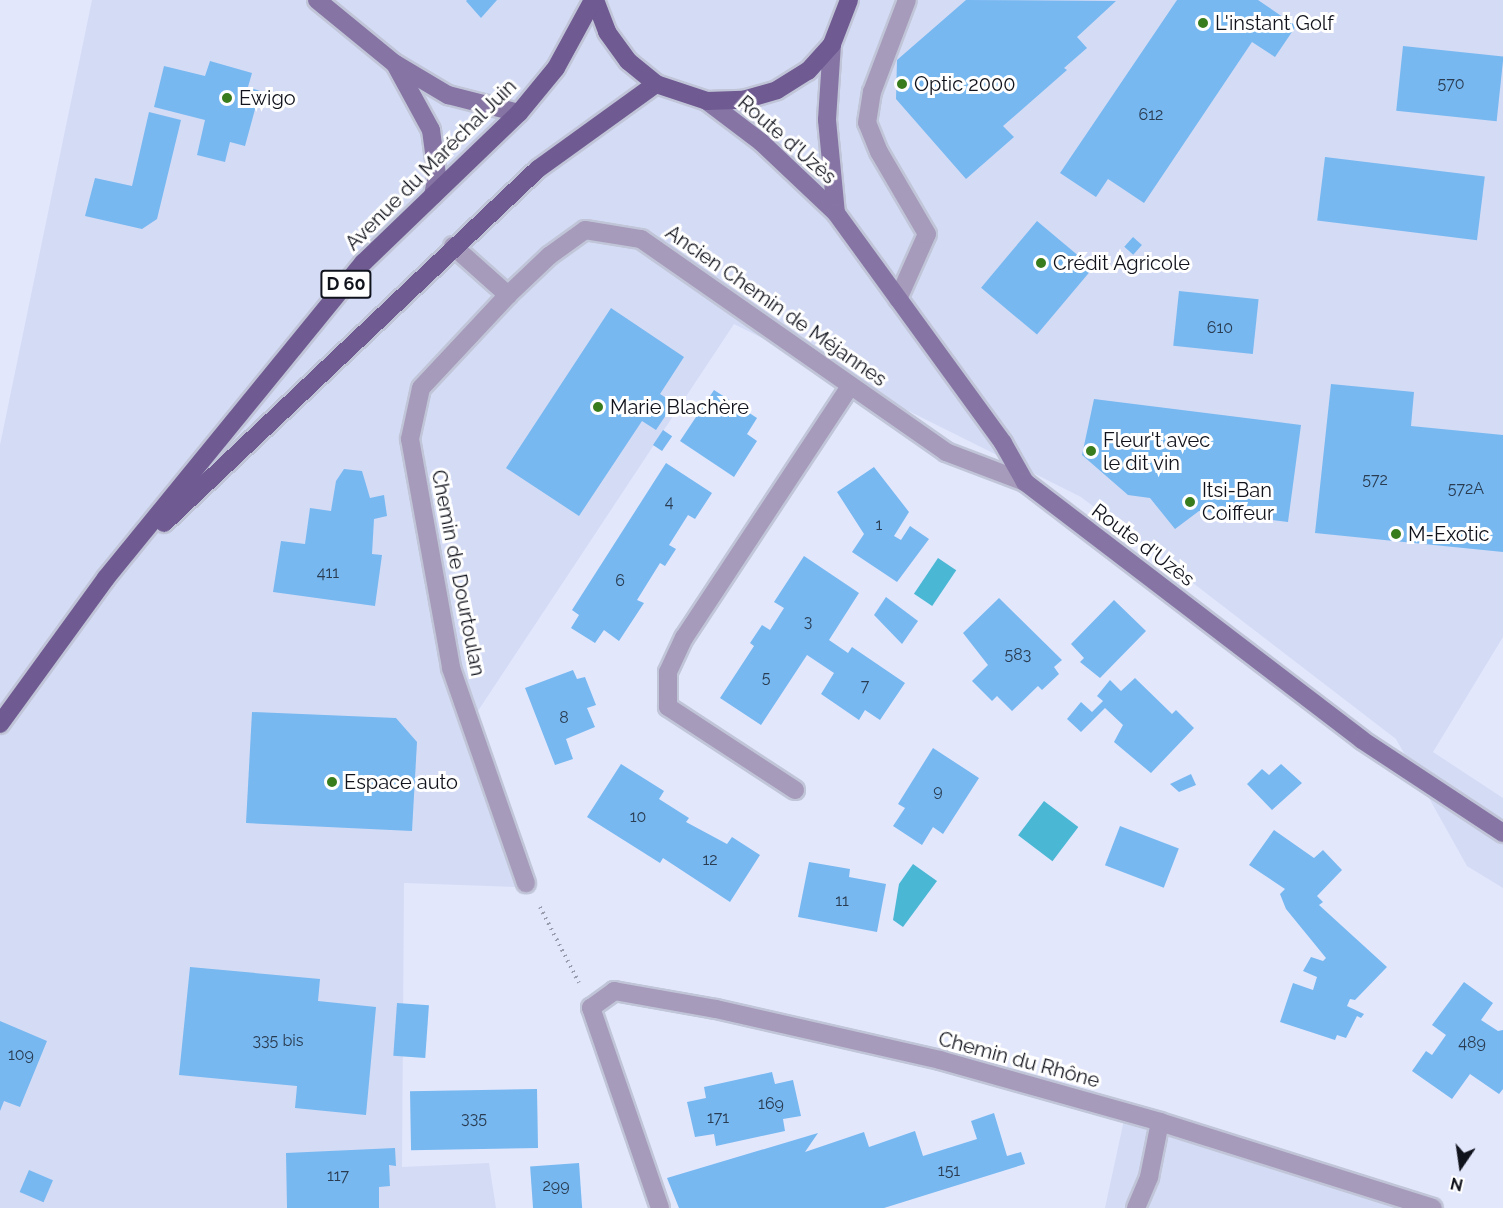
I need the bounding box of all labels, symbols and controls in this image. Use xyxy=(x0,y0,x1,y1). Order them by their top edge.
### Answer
place label: L'instant Golf xyxy=(1215,11,1334,35)
marker: L'instant Golf xyxy=(1196,16,1210,30)
place label: Optic 2000 xyxy=(914,72,1015,96)
street label: Avenue du Maréchal Juin xyxy=(340,74,522,256)
house number: 570 xyxy=(1438,74,1464,94)
marker: Optic 2000 xyxy=(895,77,909,91)
place label: Ewigo xyxy=(239,86,296,110)
marker: Ewigo xyxy=(220,91,234,105)
street label: Route d'Uzès xyxy=(733,91,841,189)
house number: 612 xyxy=(1139,105,1163,125)
street label: Ancien Chemin de Méjannes xyxy=(661,220,891,392)
place label: Crédit Agricole xyxy=(1053,251,1191,275)
marker: Crédit Agricole xyxy=(1034,256,1048,270)
road number: D 60 xyxy=(319,269,373,299)
house number: 610 xyxy=(1207,318,1233,338)
place label: Marie Blachère xyxy=(610,395,749,419)
marker: Marie Blachère xyxy=(591,400,605,414)
place label: Fleur't avec le dit vin xyxy=(1103,428,1210,475)
marker: Fleur't avec le dit vin xyxy=(1084,444,1098,458)
street label: Chemin de Dourtoulan xyxy=(426,468,490,678)
house number: 572 xyxy=(1362,470,1388,490)
place label: Itsi-Ban Coiffeur xyxy=(1202,478,1274,525)
house number: 572A xyxy=(1448,479,1484,499)
house number: 4 xyxy=(665,492,673,512)
marker: Itsi-Ban Coiffeur xyxy=(1183,495,1197,509)
street label: Route d'Uzès xyxy=(1087,499,1199,591)
house number: 1 xyxy=(876,515,882,535)
place label: M-Exotic xyxy=(1408,522,1490,546)
marker: M-Exotic xyxy=(1389,527,1403,541)
house number: 411 xyxy=(317,563,339,583)
house number: 6 xyxy=(615,571,625,591)
house number: 3 xyxy=(804,612,812,632)
house number: 583 xyxy=(1005,645,1031,665)
house number: 5 xyxy=(762,668,770,688)
house number: 7 xyxy=(861,676,869,696)
house number: 8 xyxy=(559,708,569,728)
place label: Espace auto xyxy=(344,770,458,794)
marker: Espace auto xyxy=(325,775,339,789)
house number: 9 xyxy=(933,781,943,801)
house number: 10 xyxy=(630,807,646,827)
house number: 12 xyxy=(702,850,718,870)
house number: 11 xyxy=(835,891,849,911)
street label: Chemin du Rhône xyxy=(936,1027,1102,1093)
house number: 335 bis xyxy=(253,1031,303,1051)
house number: 489 xyxy=(1458,1033,1486,1053)
house number: 109 xyxy=(8,1045,34,1065)
house number: 169 xyxy=(758,1094,784,1114)
house number: 171 xyxy=(707,1108,729,1128)
house number: 335 xyxy=(461,1109,487,1129)
north arrow xyxy=(1431,1136,1491,1196)
house number: 151 xyxy=(938,1161,960,1181)
house number: 117 xyxy=(327,1166,349,1186)
text: N xyxy=(1449,1173,1465,1195)
house number: 299 xyxy=(542,1176,570,1196)

